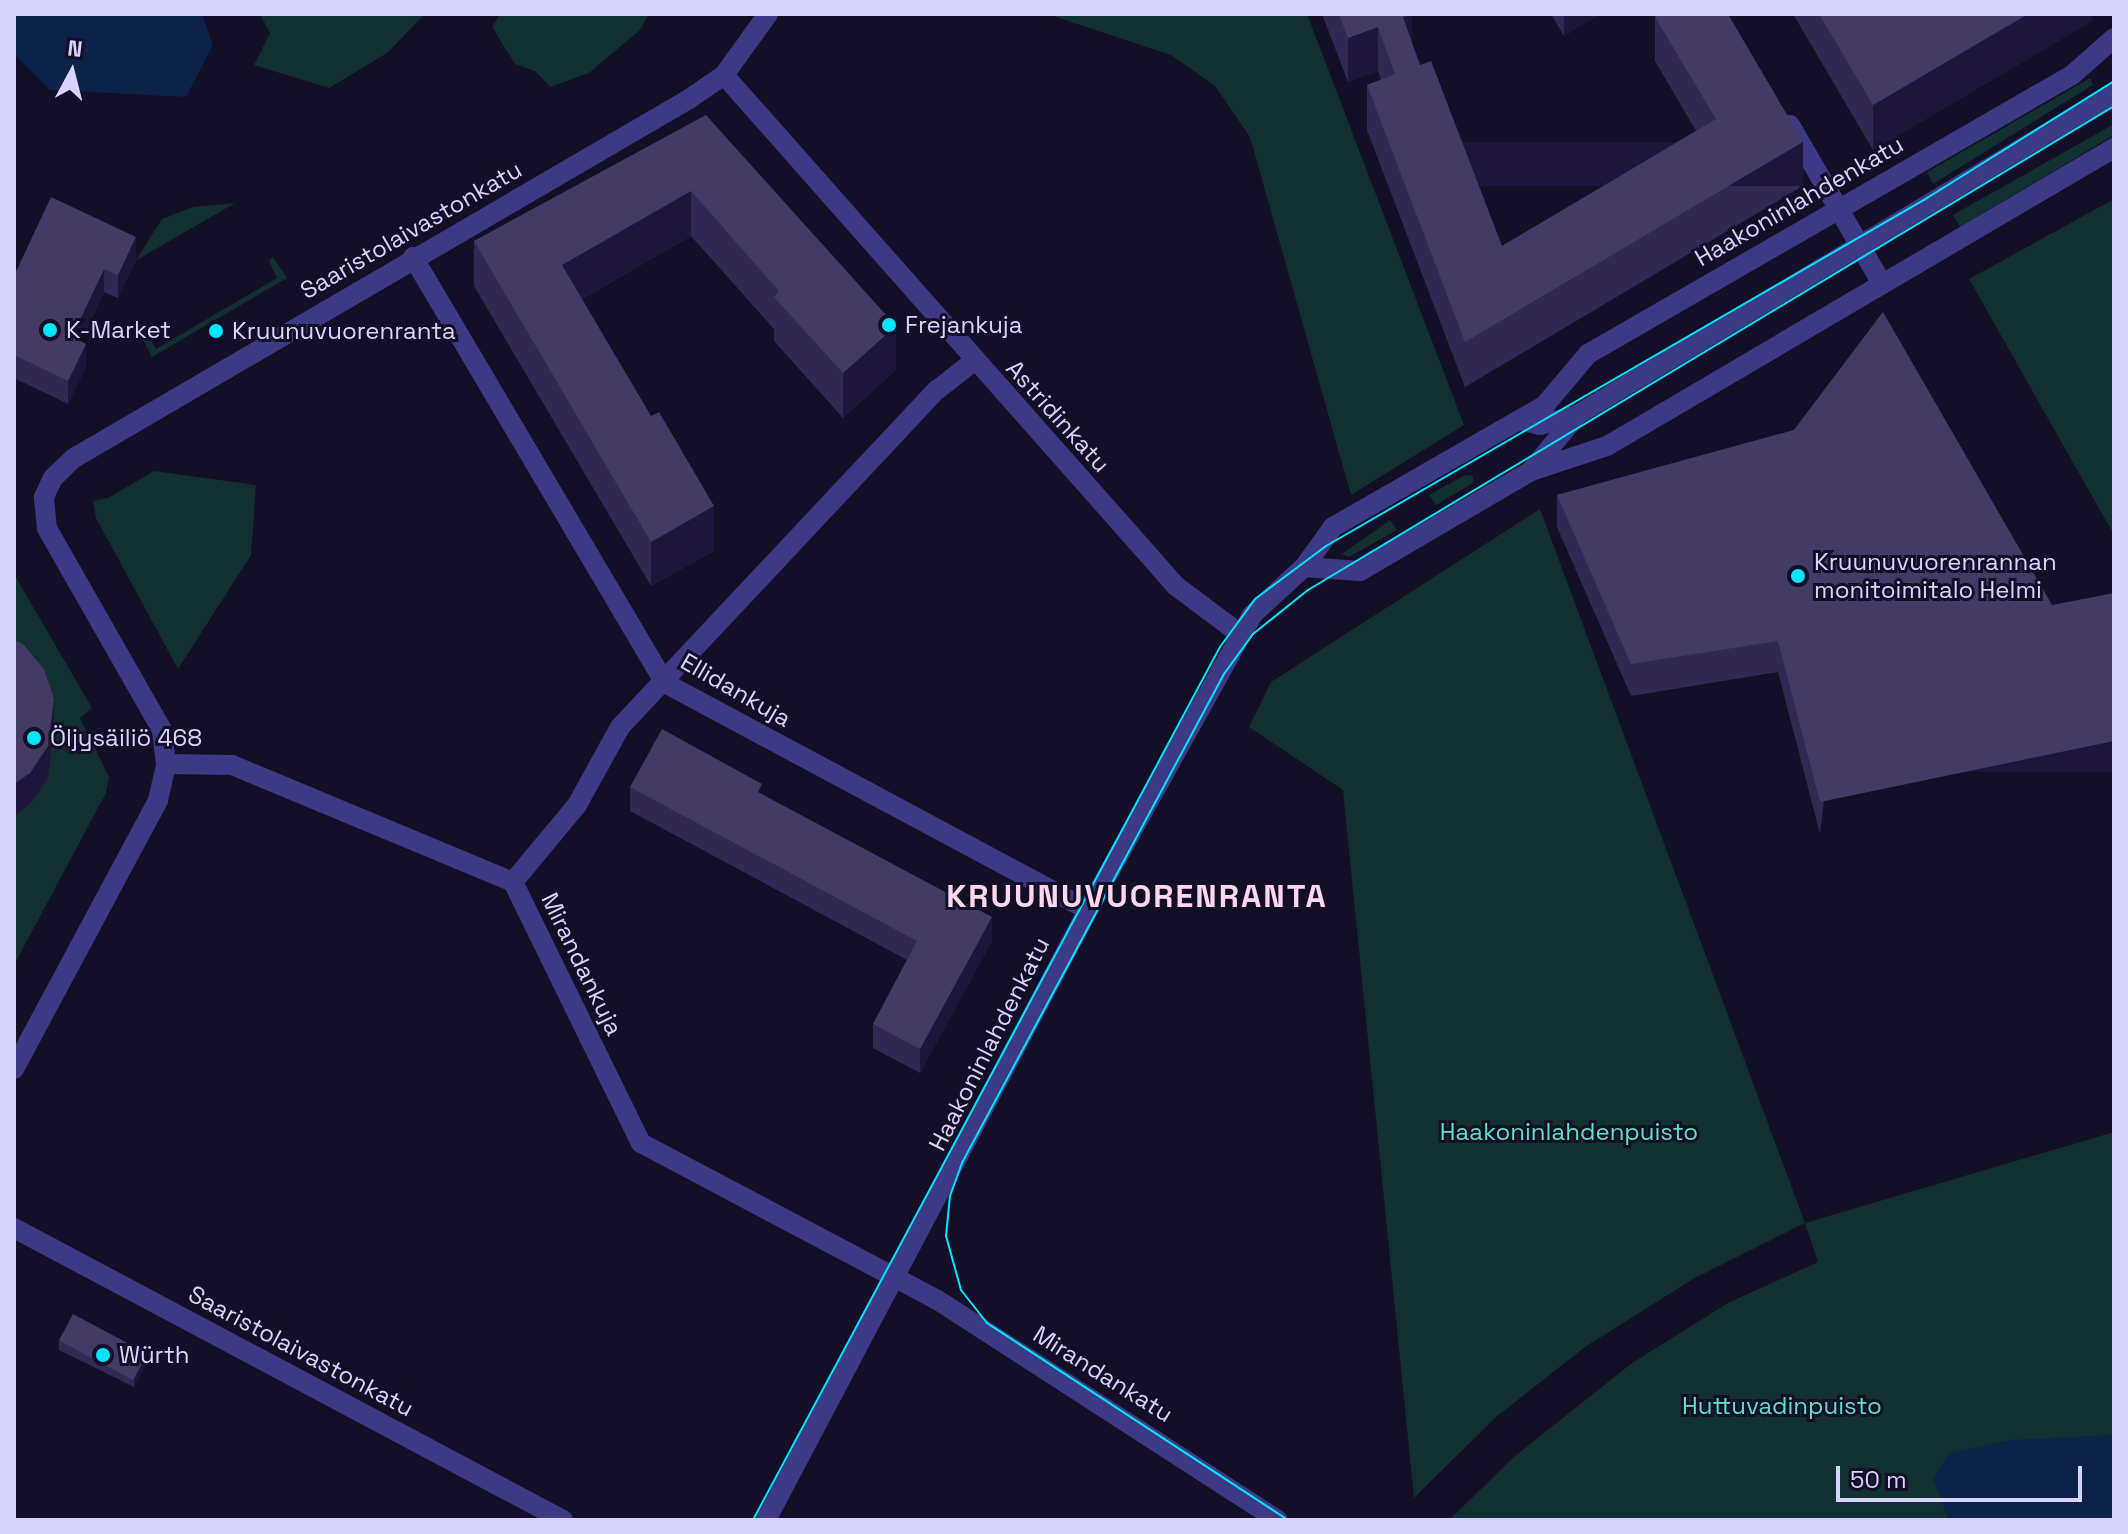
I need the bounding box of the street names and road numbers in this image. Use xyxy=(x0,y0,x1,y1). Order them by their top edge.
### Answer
street label: Haakoninlahdenkatu xyxy=(1690,130,1908,272)
street label: Saaristolaivastonkatu xyxy=(295,155,527,305)
street label: Astridinkatu xyxy=(1000,354,1116,478)
street label: Ellidankuja xyxy=(676,647,796,733)
street label: Mirandankuja xyxy=(535,888,629,1040)
street label: Haakoninlahdenkatu xyxy=(923,932,1055,1156)
street label: Saaristolaivastonkatu xyxy=(184,1279,418,1423)
street label: Mirandankatu xyxy=(1028,1320,1178,1428)

